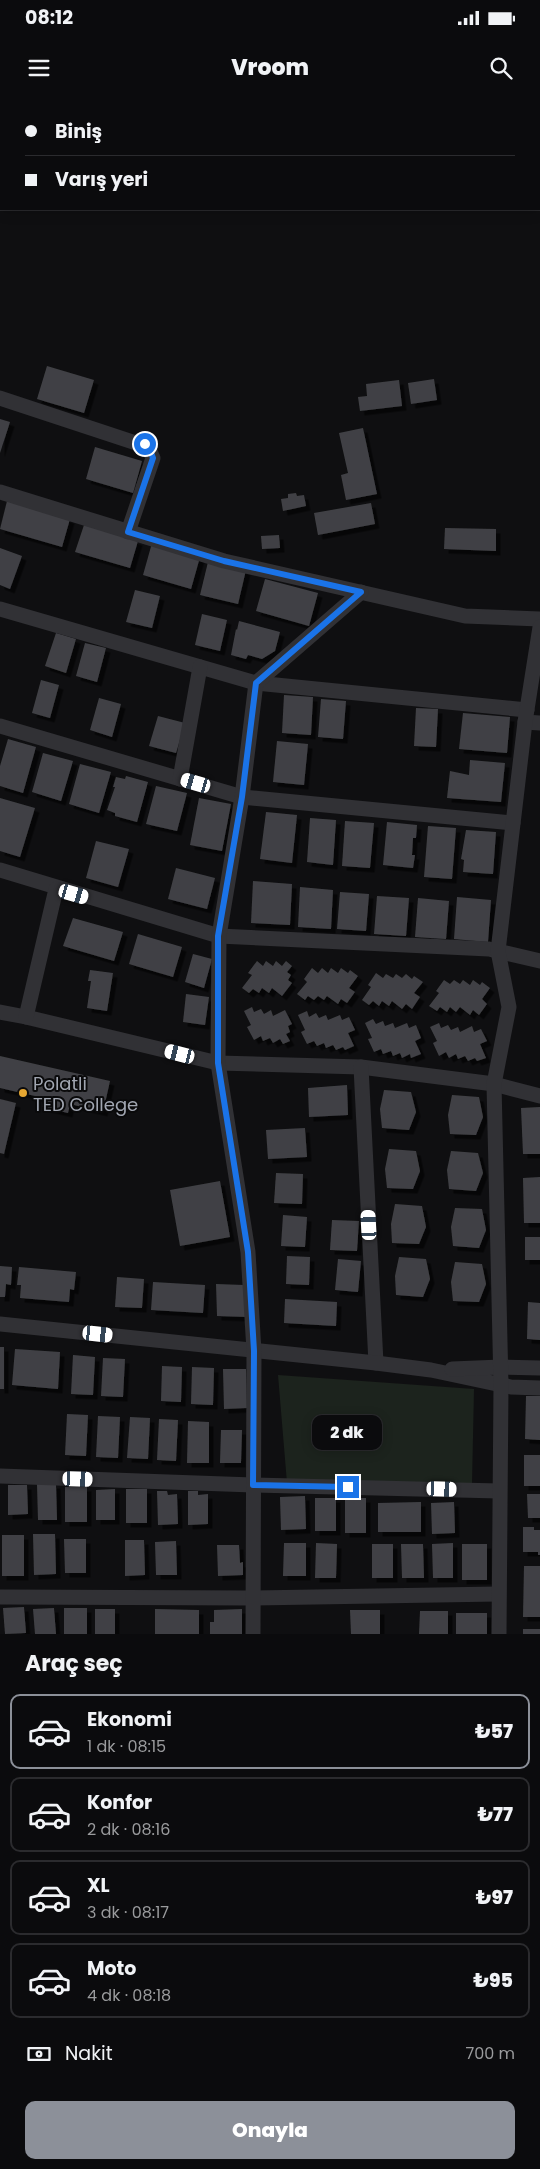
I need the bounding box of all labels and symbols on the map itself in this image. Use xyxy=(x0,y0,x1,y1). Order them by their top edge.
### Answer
route start xyxy=(134,433,156,455)
car xyxy=(179,772,212,794)
car xyxy=(57,883,90,905)
car xyxy=(163,1043,196,1065)
place label: Polatli TED College xyxy=(33,1071,138,1117)
marker: Polatli TED College xyxy=(17,1087,29,1099)
car xyxy=(360,1210,377,1240)
car xyxy=(82,1325,113,1343)
callout: 2 dk xyxy=(313,1414,383,1450)
car xyxy=(62,1471,93,1487)
route end xyxy=(337,1476,359,1498)
car xyxy=(426,1481,457,1497)

